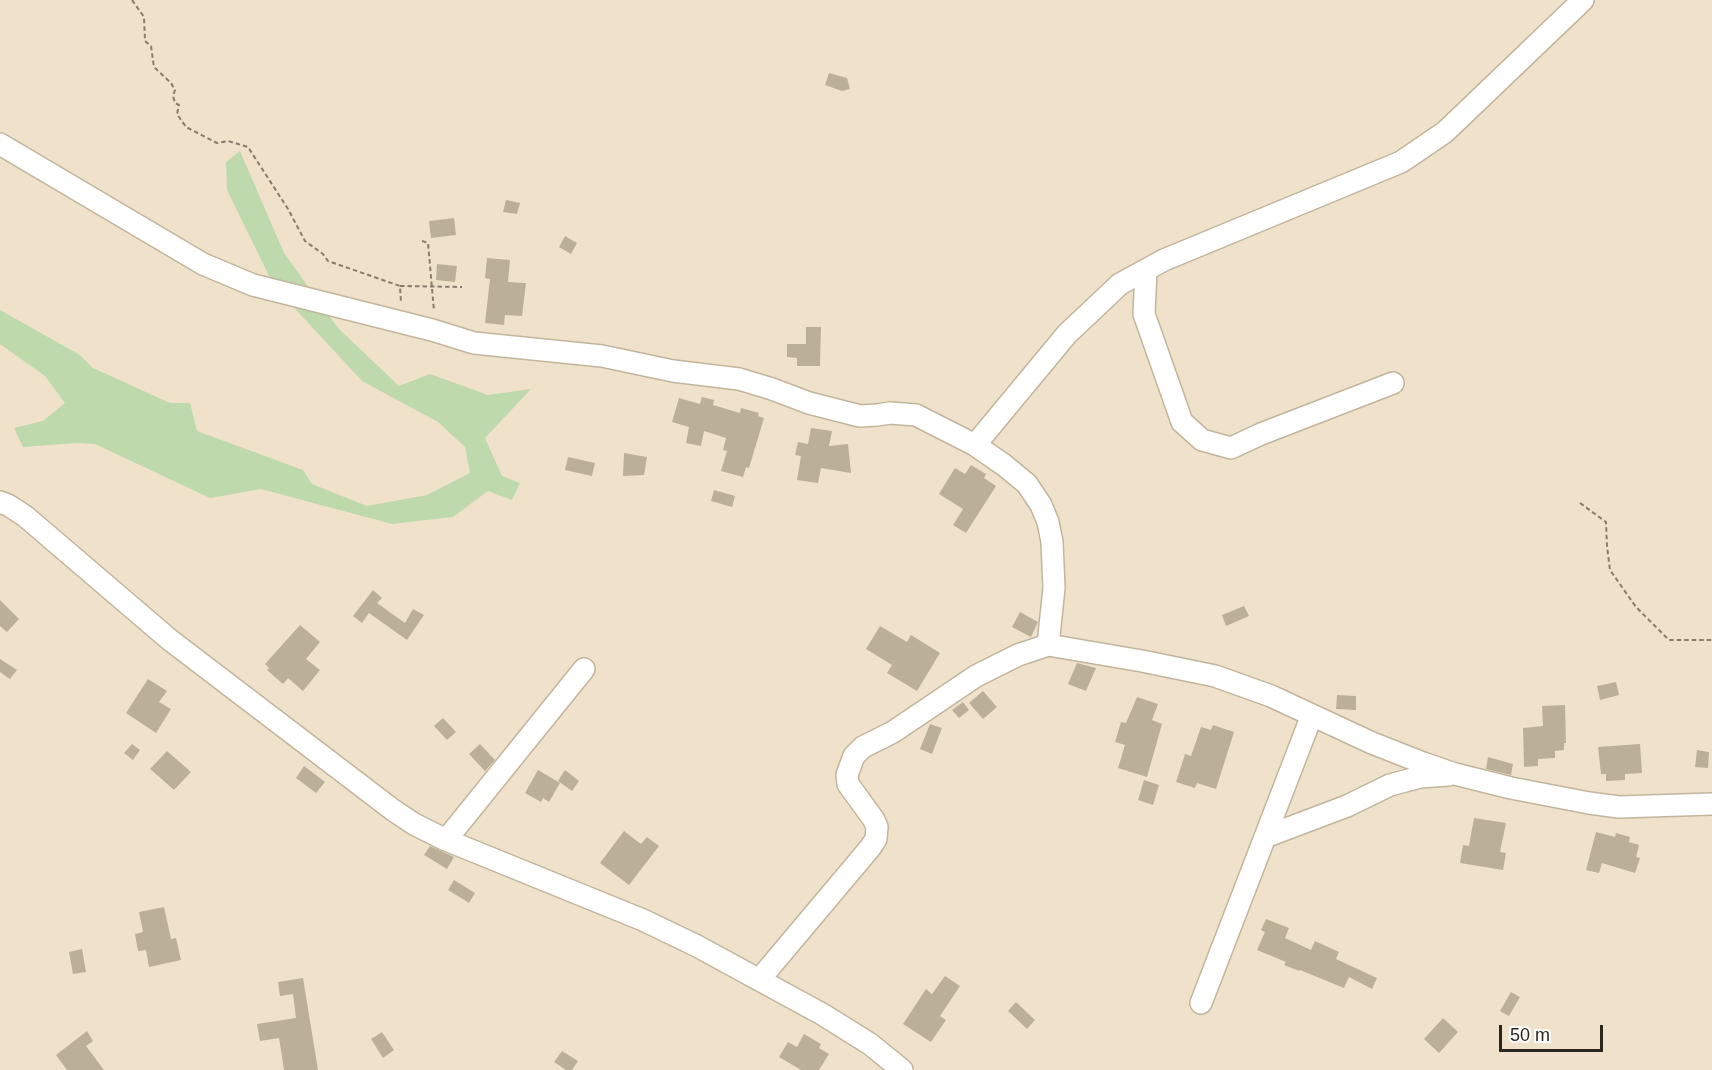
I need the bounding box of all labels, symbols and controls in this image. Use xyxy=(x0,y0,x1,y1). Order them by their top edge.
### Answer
scale bar xyxy=(1502,1013,1606,1051)
text: 50 m xyxy=(1510,1025,1550,1045)

